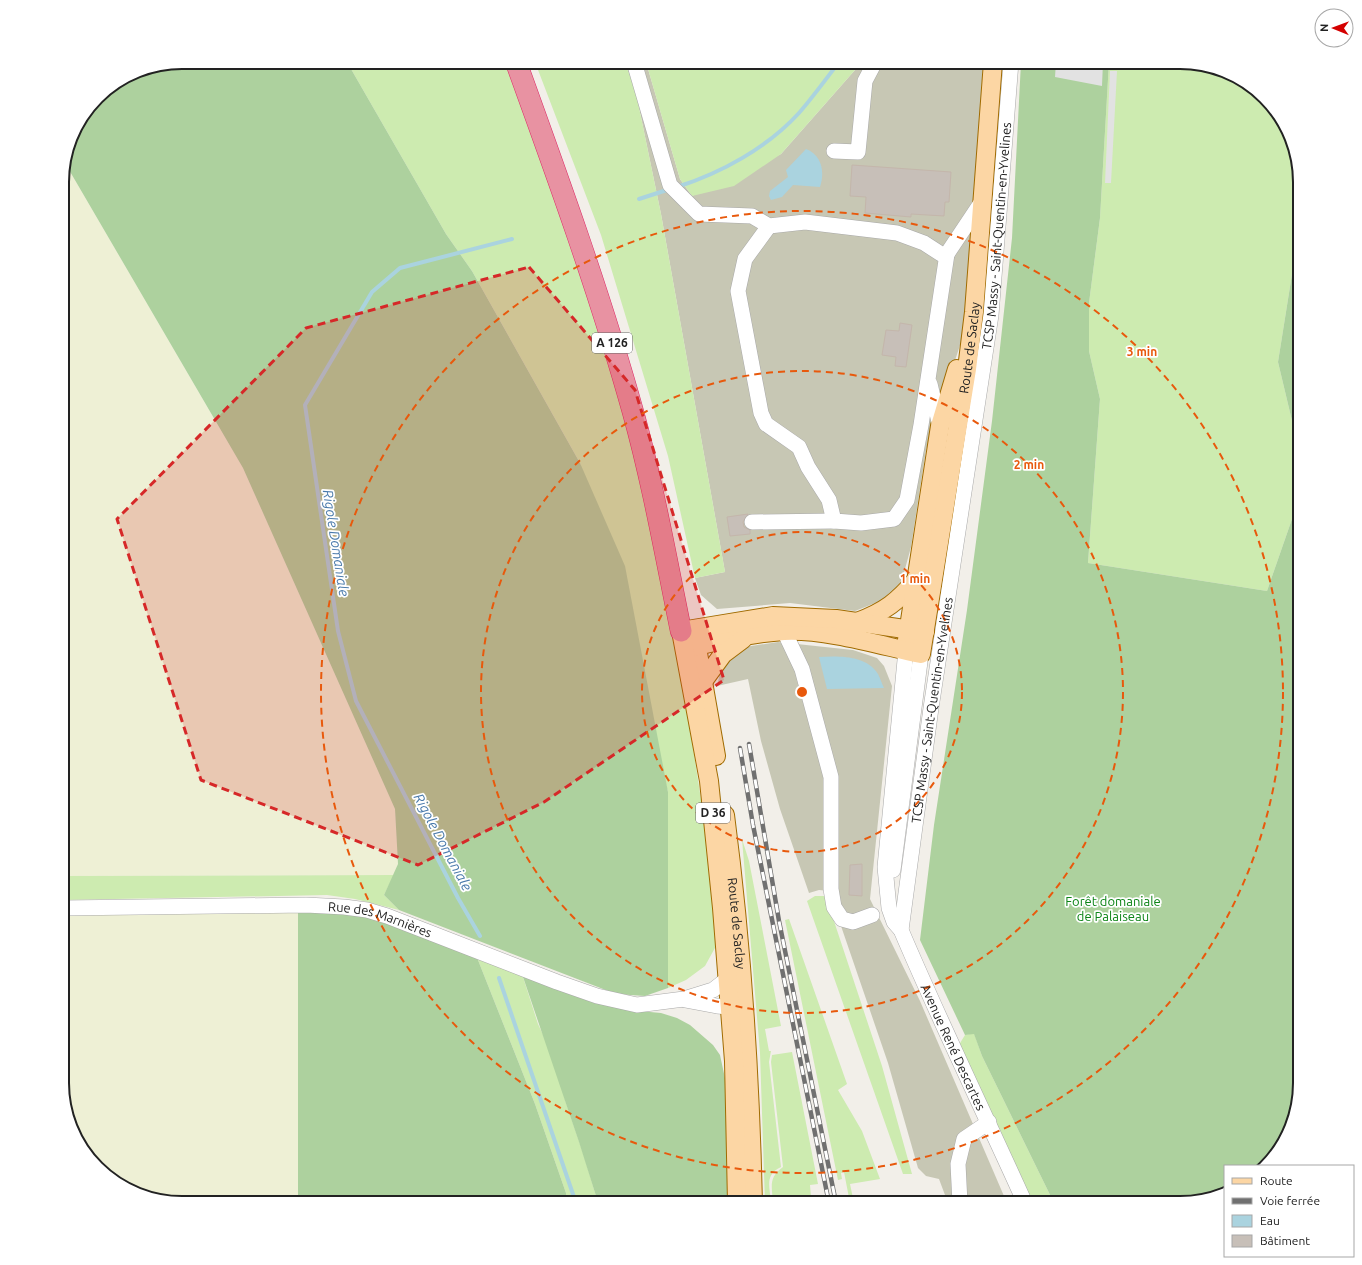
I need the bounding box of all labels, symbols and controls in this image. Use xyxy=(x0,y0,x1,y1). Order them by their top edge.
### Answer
north arrow xyxy=(1314,8,1354,48)
text: N xyxy=(1318,24,1330,32)
street label: TCSP Massy - Saint-Quentin-en-Yvelines xyxy=(979,121,1013,350)
street label: Route de Saclay xyxy=(956,302,982,395)
road number: A 126 xyxy=(592,333,632,353)
text: 3 min xyxy=(1127,345,1157,358)
text: 2 min xyxy=(1014,458,1044,471)
water label: Rigole Domaniale xyxy=(320,489,352,597)
text: 1 min xyxy=(900,572,930,585)
street label: TCSP Massy - Saint-Quentin-en-Yvelines xyxy=(909,596,955,824)
centre of rings xyxy=(795,685,809,699)
water label: Rigole Domaniale xyxy=(411,791,475,893)
road number: D 36 xyxy=(696,803,730,823)
street label: Route de Saclay xyxy=(726,877,748,970)
park label: Forêt domaniale de Palaiseau xyxy=(1065,894,1161,923)
street label: Rue des Marnières xyxy=(328,899,434,940)
street label: Avenue René Descartes xyxy=(918,982,989,1113)
legend xyxy=(1224,1165,1354,1257)
text: Route xyxy=(1260,1174,1293,1187)
text: Voie ferrée xyxy=(1260,1194,1320,1207)
text: Eau xyxy=(1260,1214,1280,1227)
text: Bâtiment xyxy=(1260,1234,1310,1247)

